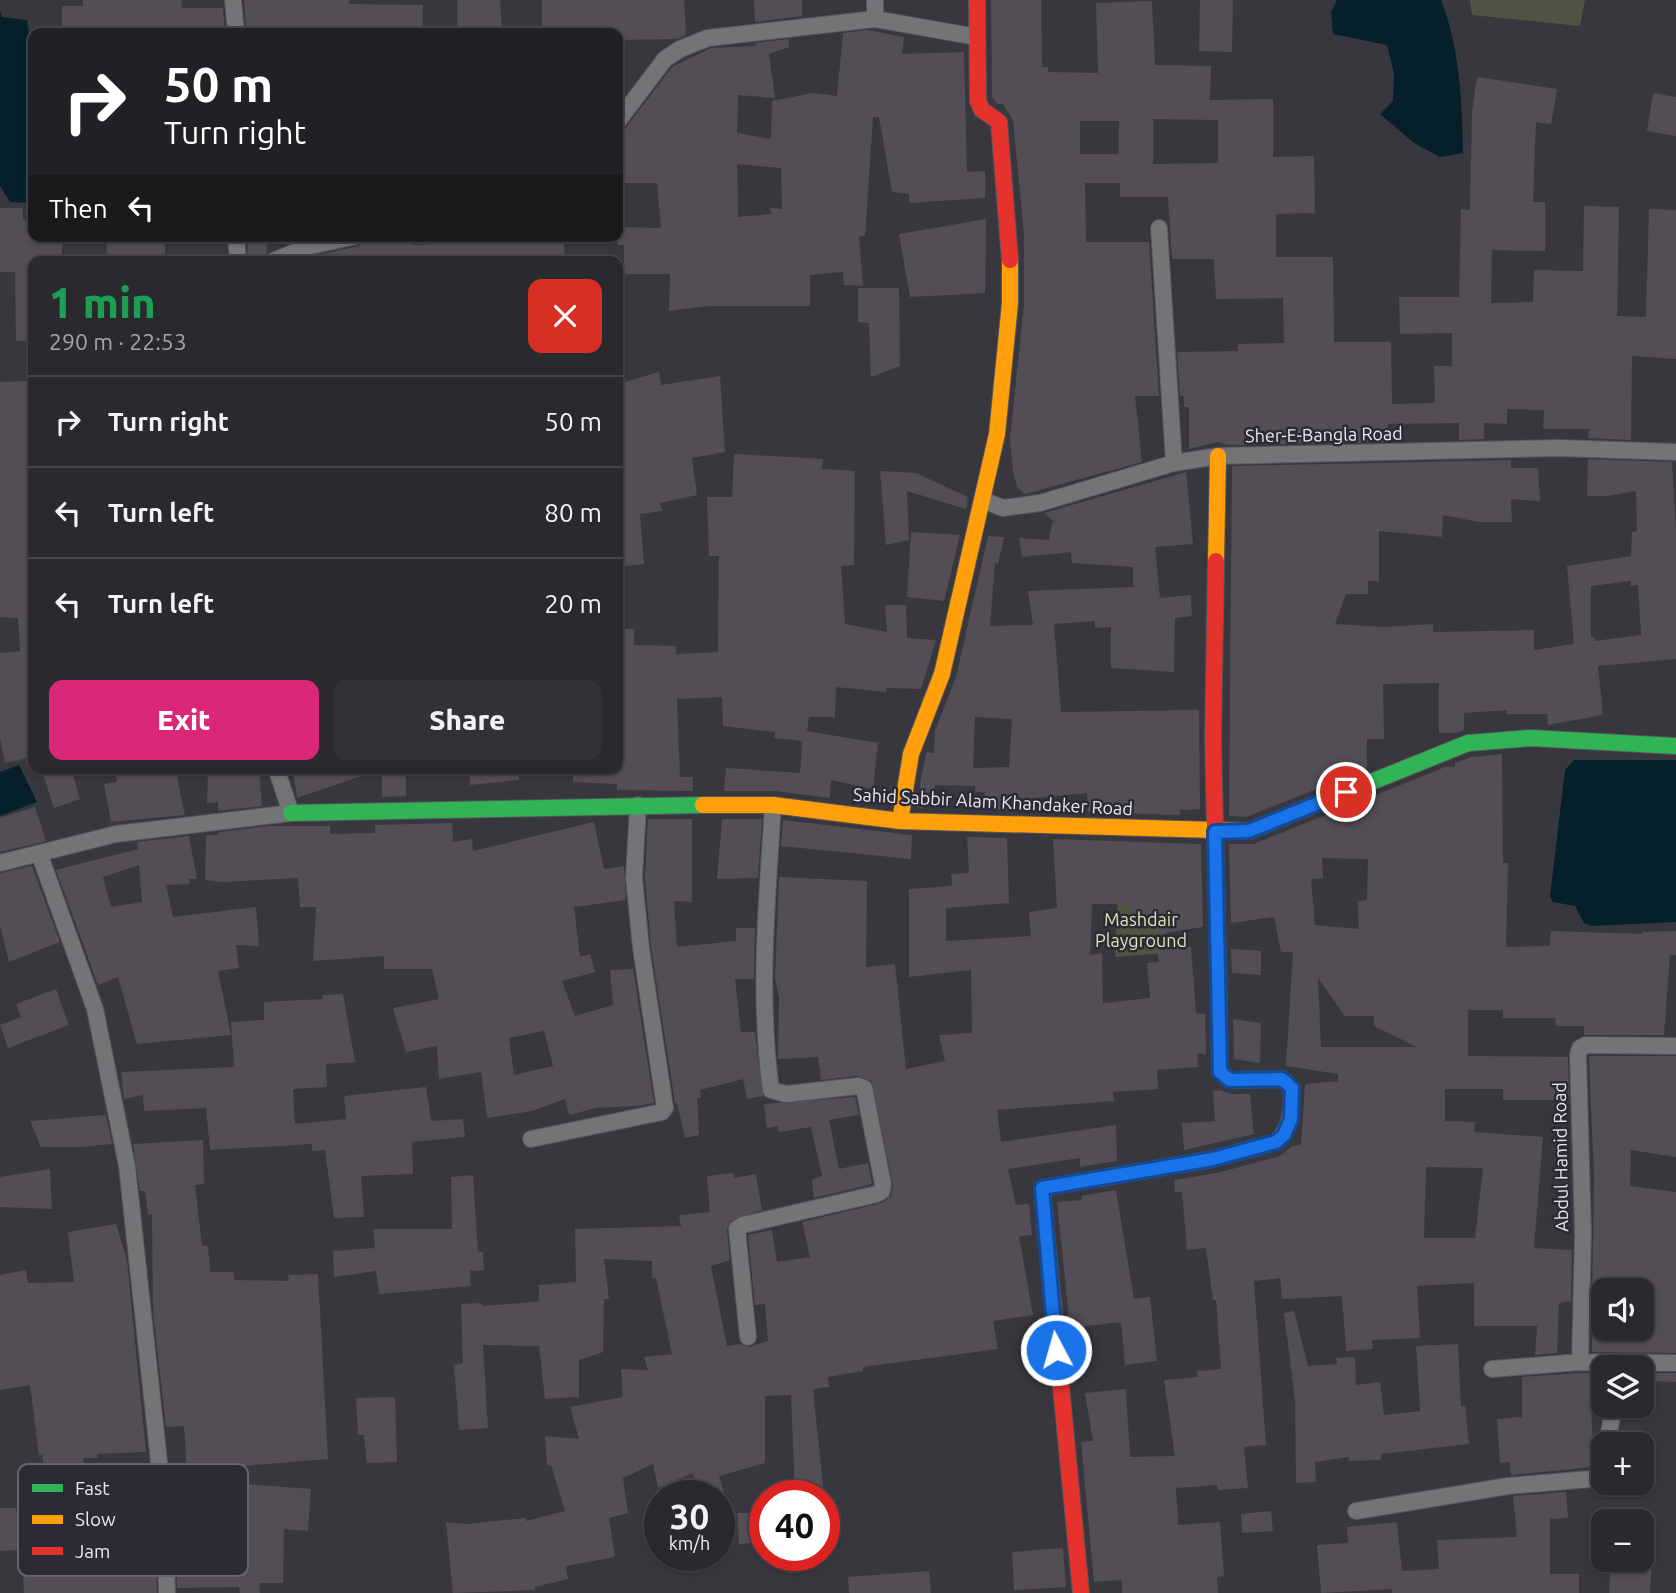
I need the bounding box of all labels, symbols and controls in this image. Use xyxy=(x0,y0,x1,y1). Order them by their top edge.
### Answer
icon: right xyxy=(49,56,140,147)
text: 50 m xyxy=(164,56,273,111)
text: Turn right xyxy=(164,114,306,150)
icon: left xyxy=(122,189,160,227)
text: Then xyxy=(49,194,108,223)
text: 1 min xyxy=(49,279,156,326)
button: close xyxy=(528,279,602,353)
text: 290 m · 22:53 xyxy=(49,329,187,354)
icon: right xyxy=(49,403,87,441)
text: Turn right xyxy=(108,407,229,436)
text: 50 m xyxy=(544,407,602,436)
street label: Sher-E-Bangla Road xyxy=(1245,423,1403,445)
icon: left xyxy=(49,494,87,532)
text: Turn left xyxy=(108,498,214,527)
text: 80 m xyxy=(544,498,602,527)
icon: left xyxy=(49,585,87,623)
text: Turn left xyxy=(108,589,214,618)
text: 20 m xyxy=(544,589,602,618)
button: Exit xyxy=(49,680,319,760)
button: Share xyxy=(333,680,602,760)
pin xyxy=(1316,762,1376,822)
icon: arrive xyxy=(1327,773,1365,811)
street label: Sahid Sabbir Alam Khandaker Road xyxy=(853,784,1133,818)
park label: Mashdair Playground xyxy=(1095,909,1187,950)
street label: Abdul Hamid Road xyxy=(1549,1082,1571,1232)
map controls xyxy=(1591,1278,1654,1572)
button: sound xyxy=(1591,1278,1654,1341)
position arrow xyxy=(1019,1313,1093,1387)
button: layers xyxy=(1591,1355,1654,1418)
button: + xyxy=(1591,1432,1654,1495)
legend xyxy=(18,1464,248,1576)
text: Fast xyxy=(75,1477,110,1499)
speed limit sign: 40 xyxy=(749,1480,840,1571)
text: 30 xyxy=(670,1496,709,1536)
text: Slow xyxy=(75,1508,116,1530)
button: − xyxy=(1591,1509,1654,1572)
text: km/h xyxy=(669,1533,710,1553)
text: Jam xyxy=(75,1540,111,1562)

